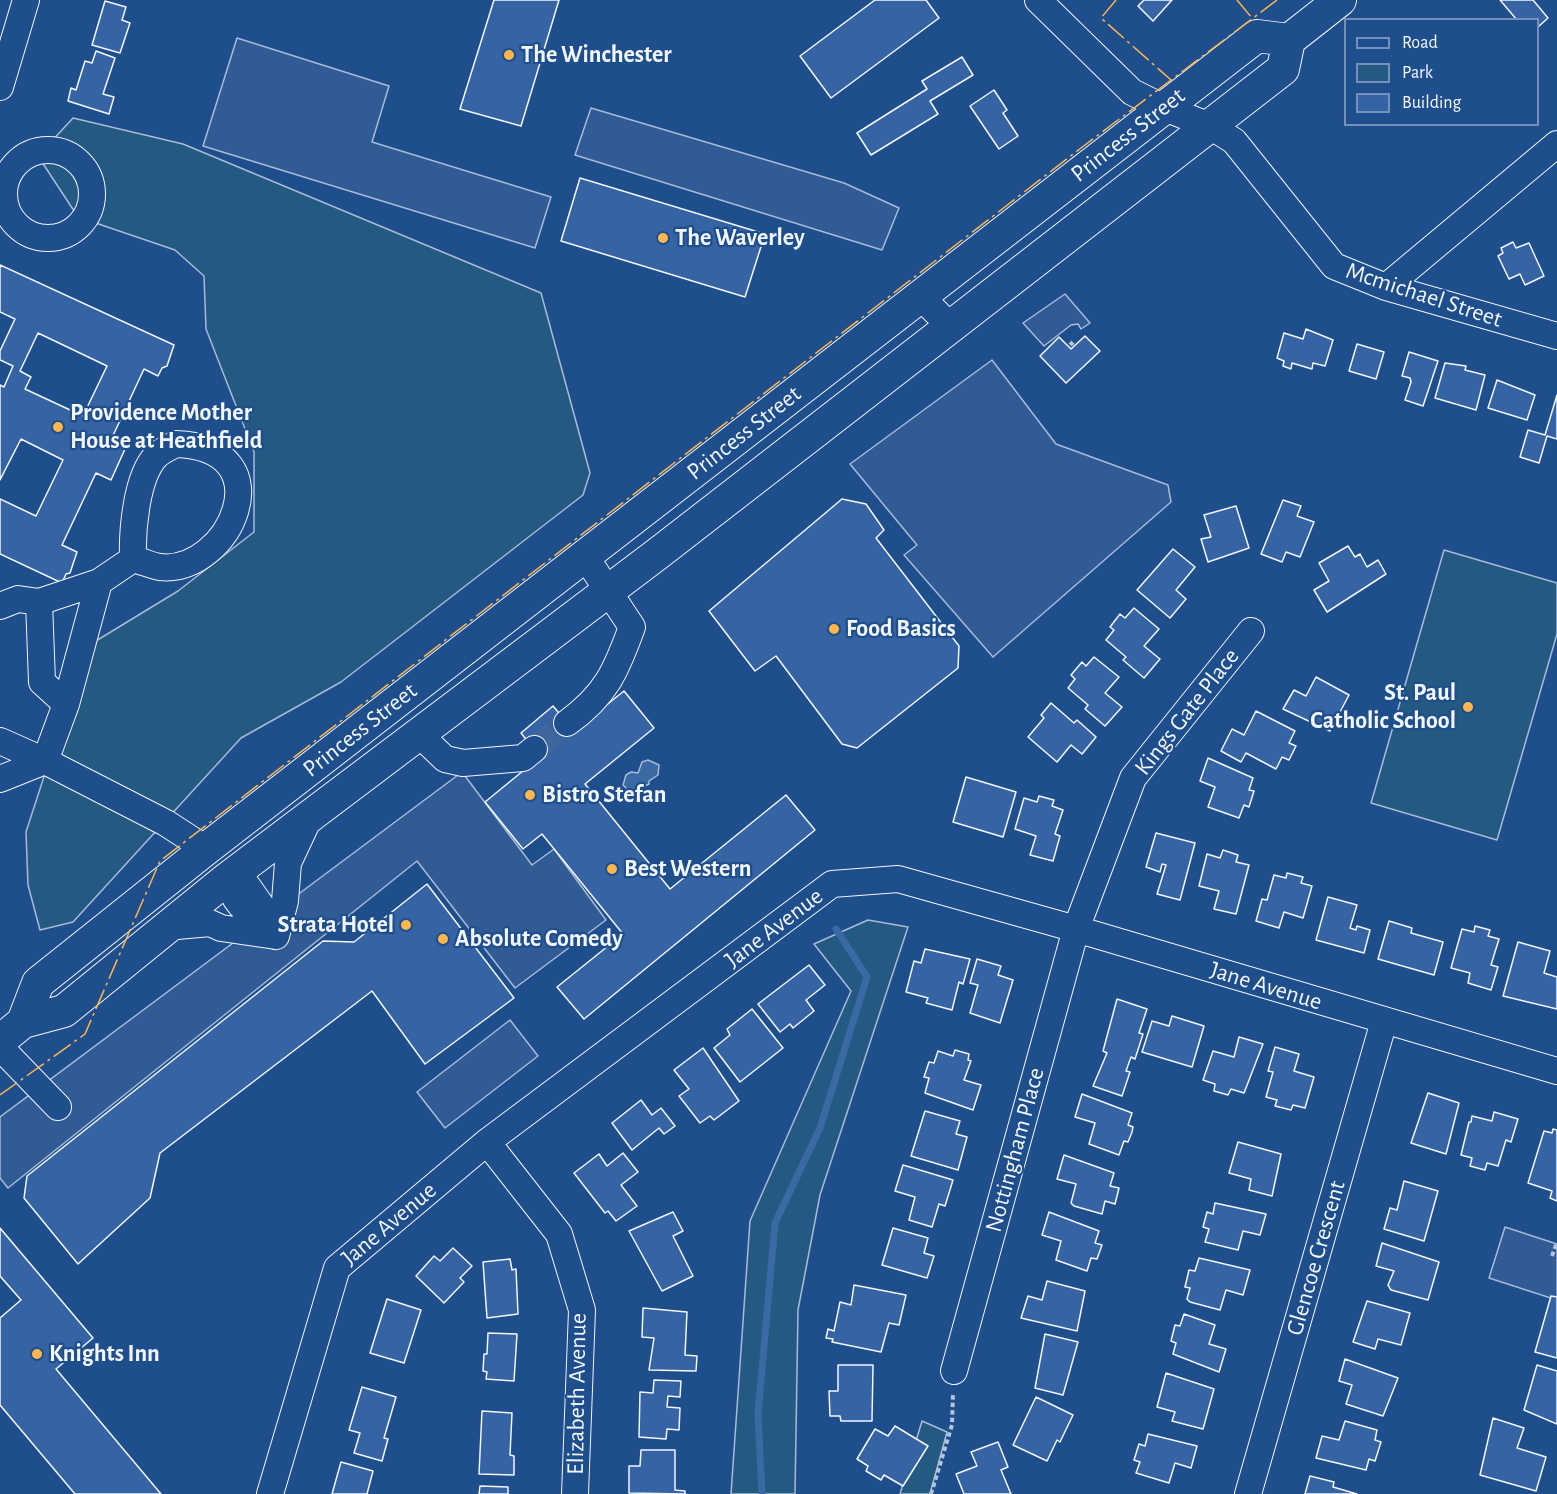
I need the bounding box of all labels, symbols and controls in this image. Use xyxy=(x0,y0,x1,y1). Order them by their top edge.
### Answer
legend xyxy=(1344,18,1539,126)
text: Road xyxy=(1402,34,1438,52)
place label: The Winchester xyxy=(521,41,672,69)
marker: The Winchester xyxy=(502,48,516,62)
text: Park xyxy=(1402,64,1433,82)
street label: Princess Street xyxy=(1065,82,1191,188)
text: Building xyxy=(1402,94,1461,112)
place label: The Waverley xyxy=(675,224,805,252)
marker: The Waverley xyxy=(656,231,670,245)
street label: Mcmichael Street xyxy=(1342,256,1506,334)
street label: Princess Street xyxy=(681,380,807,486)
place label: Providence Mother House at Heathfield xyxy=(70,399,262,455)
marker: Providence Mother House at Heathfield xyxy=(51,420,65,434)
place label: Food Basics xyxy=(846,615,956,643)
marker: Food Basics xyxy=(827,622,841,636)
street label: Kings Gate Place xyxy=(1128,643,1246,781)
street label: Princess Street xyxy=(297,677,423,783)
place label: St. Paul Catholic School xyxy=(1310,679,1456,735)
marker: St. Paul Catholic School xyxy=(1461,700,1475,714)
place label: Bistro Stefan xyxy=(542,781,666,809)
marker: Bistro Stefan xyxy=(523,788,537,802)
place label: Best Western xyxy=(624,855,751,883)
marker: Best Western xyxy=(605,862,619,876)
street label: Jane Avenue xyxy=(719,882,829,974)
place label: Strata Hotel xyxy=(277,911,394,939)
marker: Strata Hotel xyxy=(399,918,413,932)
place label: Absolute Comedy xyxy=(455,925,623,953)
marker: Absolute Comedy xyxy=(436,932,450,946)
street label: Jane Avenue xyxy=(1207,955,1325,1017)
street label: Nottingham Place xyxy=(979,1065,1051,1235)
street label: Jane Avenue xyxy=(336,1176,442,1272)
street label: Glencoe Crescent xyxy=(1280,1177,1352,1339)
street label: Elizabeth Avenue xyxy=(561,1313,593,1475)
place label: Knights Inn xyxy=(49,1340,160,1368)
marker: Knights Inn xyxy=(30,1347,44,1361)

